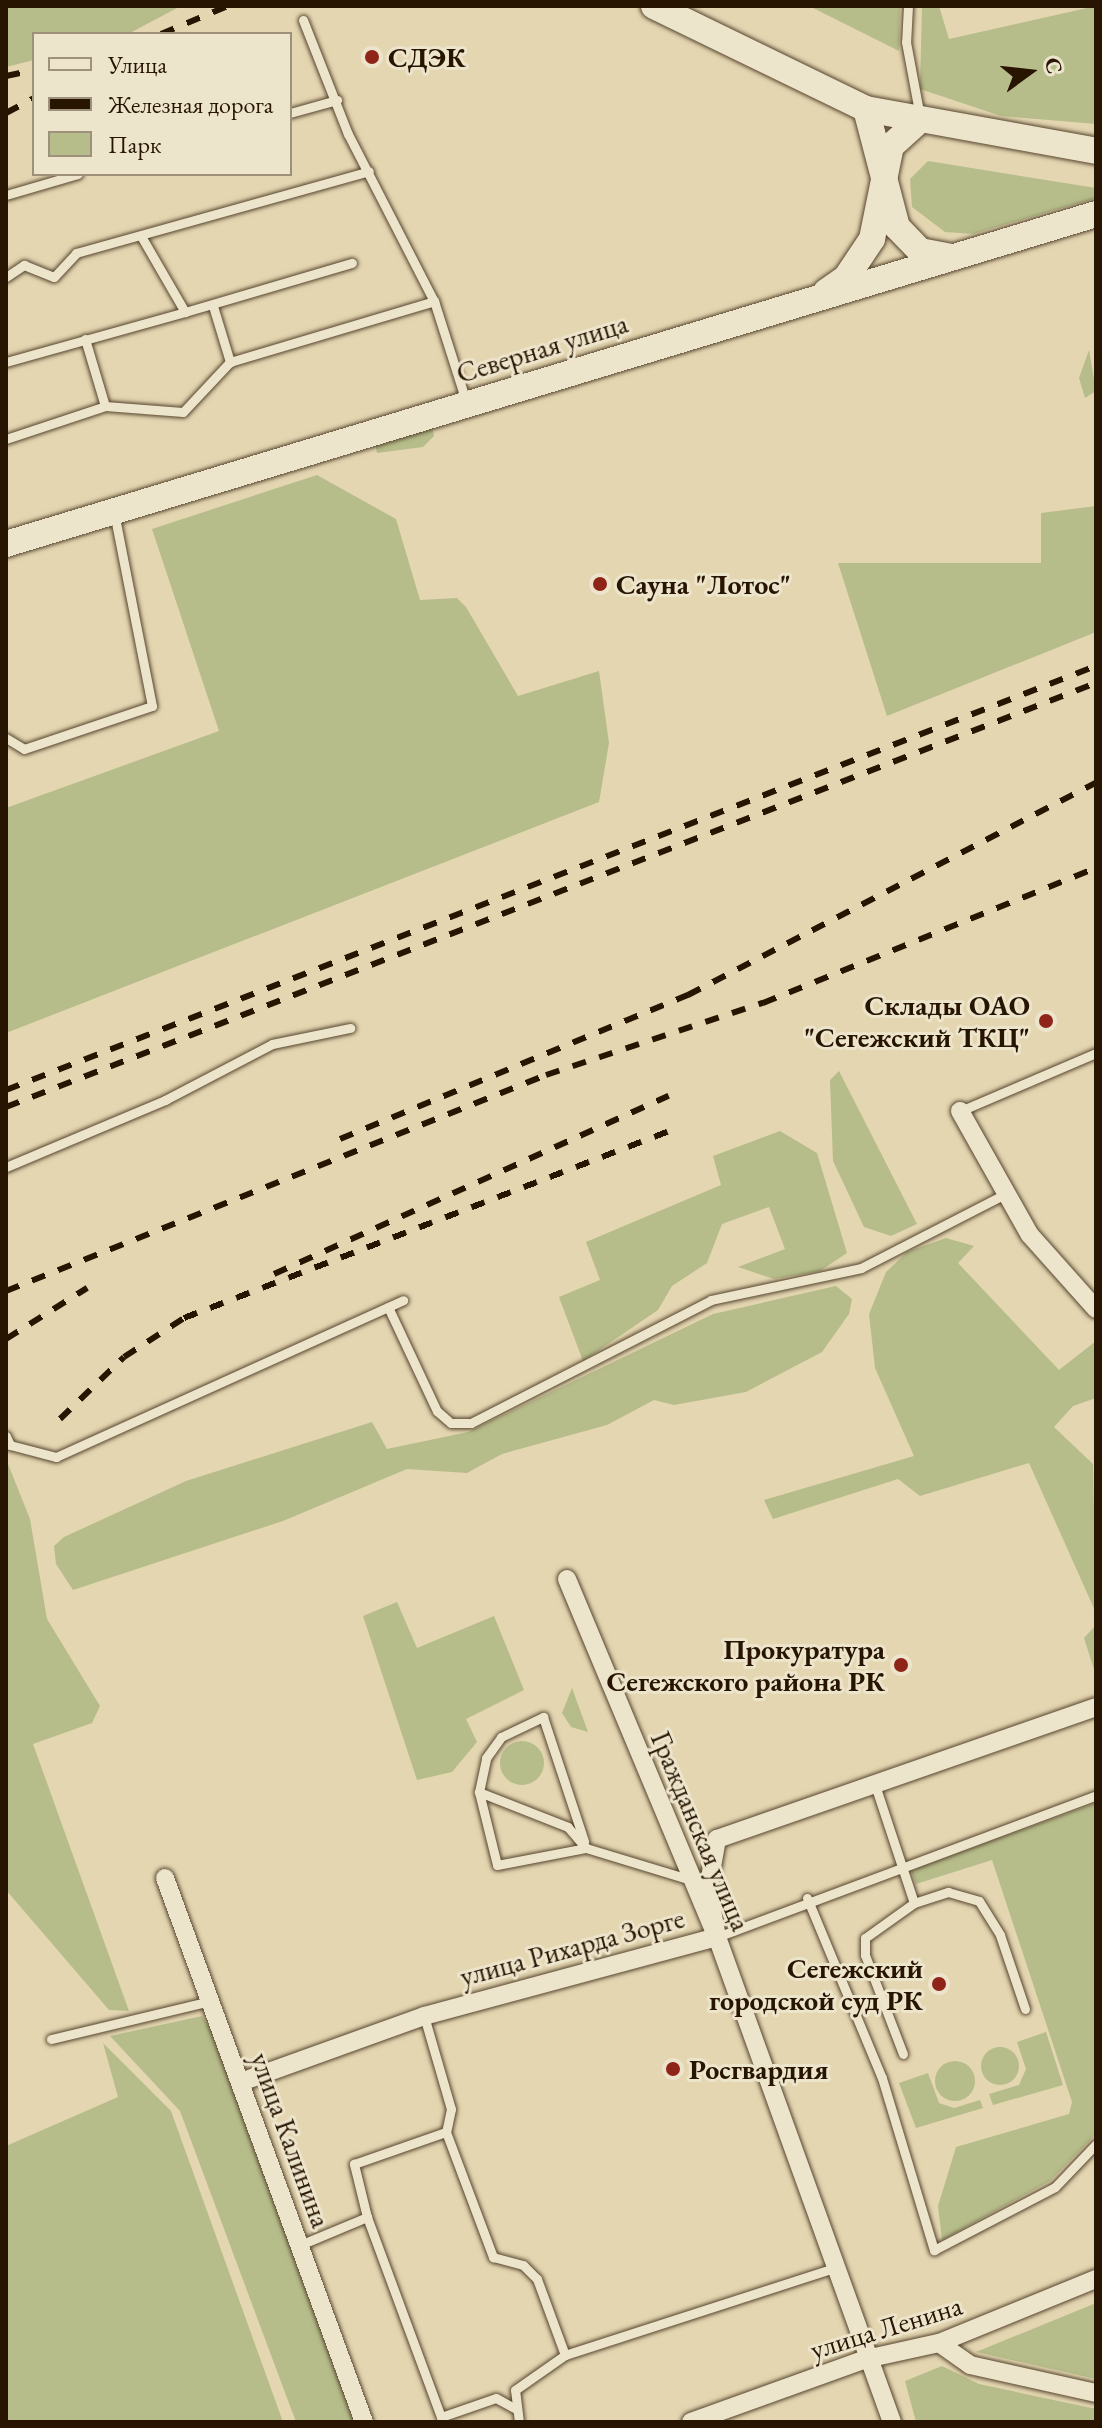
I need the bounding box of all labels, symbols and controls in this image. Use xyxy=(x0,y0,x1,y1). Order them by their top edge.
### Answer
legend xyxy=(32,32,292,176)
north arrow xyxy=(990,32,1070,112)
place label: СДЭК xyxy=(388,40,466,74)
marker: СДЭК xyxy=(363,48,381,66)
text: Улица xyxy=(108,49,167,80)
text: С xyxy=(1038,54,1070,77)
text: Железная дорога xyxy=(108,89,273,120)
text: Парк xyxy=(108,129,161,160)
street label: Северная улица xyxy=(452,306,632,390)
place label: Сауна "Лотос" xyxy=(616,567,791,601)
marker: Сауна "Лотос" xyxy=(591,575,609,593)
place label: Склады ОАО "Сегежский ТКЦ" xyxy=(804,988,1030,1054)
marker: Склады ОАО "Сегежский ТКЦ" xyxy=(1037,1012,1055,1030)
place label: Прокуратура Сегежского района РК xyxy=(606,1632,885,1698)
marker: Прокуратура Сегежского района РК xyxy=(892,1656,910,1674)
street label: Гражданская улица xyxy=(644,1726,758,1936)
street label: улица Рихарда Зорге xyxy=(456,1901,688,1993)
place label: Сегежский городской суд РК xyxy=(709,1951,923,2017)
marker: Сегежский городской суд РК xyxy=(930,1975,948,1993)
street label: улица Калинина xyxy=(244,2048,338,2232)
place label: Росгвардия xyxy=(689,2052,828,2086)
marker: Росгвардия xyxy=(664,2060,682,2078)
street label: улица Ленина xyxy=(806,2288,966,2366)

